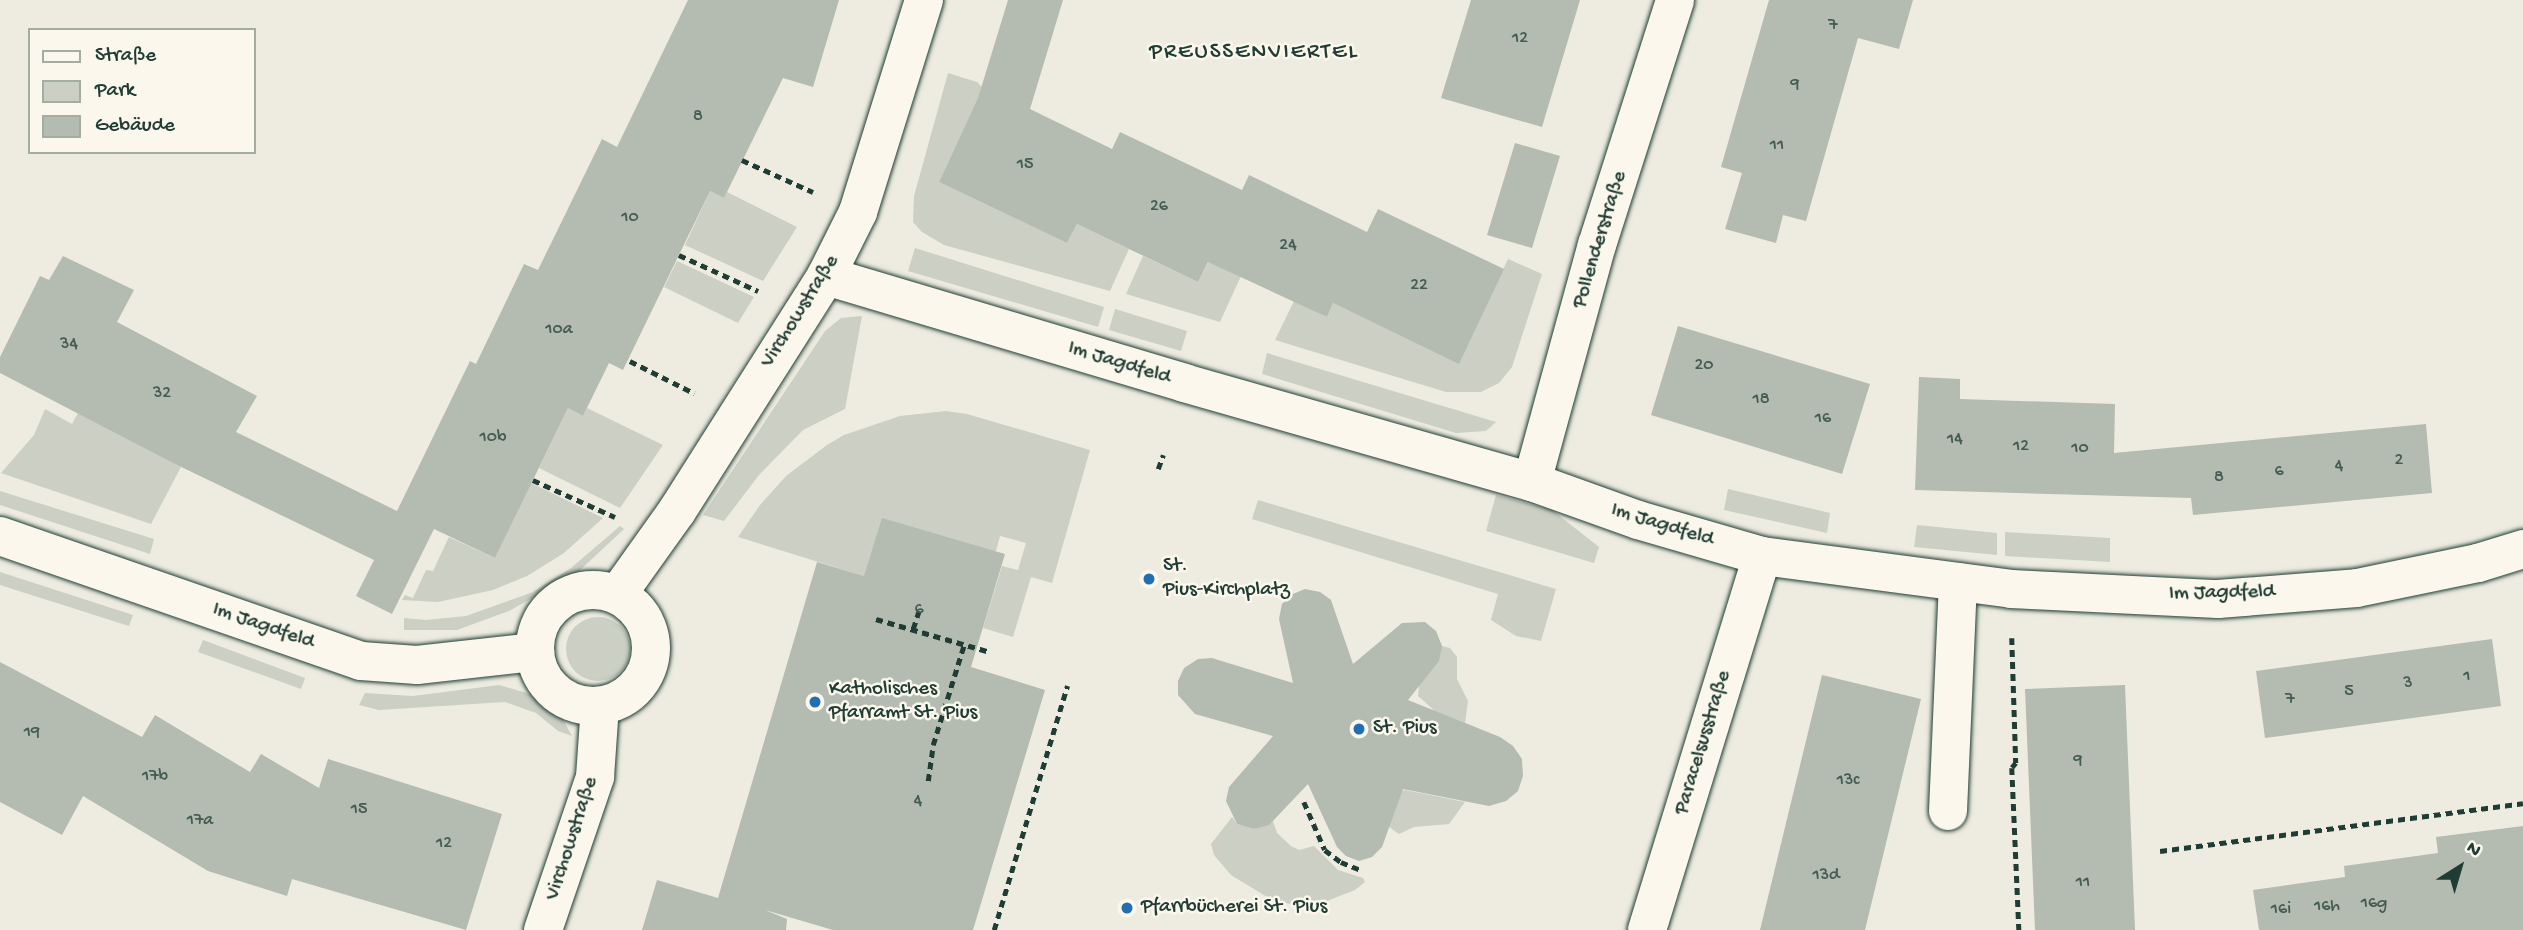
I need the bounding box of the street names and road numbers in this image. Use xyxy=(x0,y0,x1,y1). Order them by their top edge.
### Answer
street label: Pollenderstraße xyxy=(1568,168,1634,312)
street label: Virchowstraße xyxy=(756,251,846,373)
street label: Im Jagdfeld xyxy=(1065,336,1173,392)
street label: Im Jagdfeld xyxy=(1608,498,1716,554)
street label: Im Jagdfeld xyxy=(2169,580,2275,608)
street label: Im Jagdfeld xyxy=(209,598,317,656)
street label: Paracelsusstraße xyxy=(1670,668,1738,818)
street label: Virchowstraße xyxy=(541,774,605,904)

